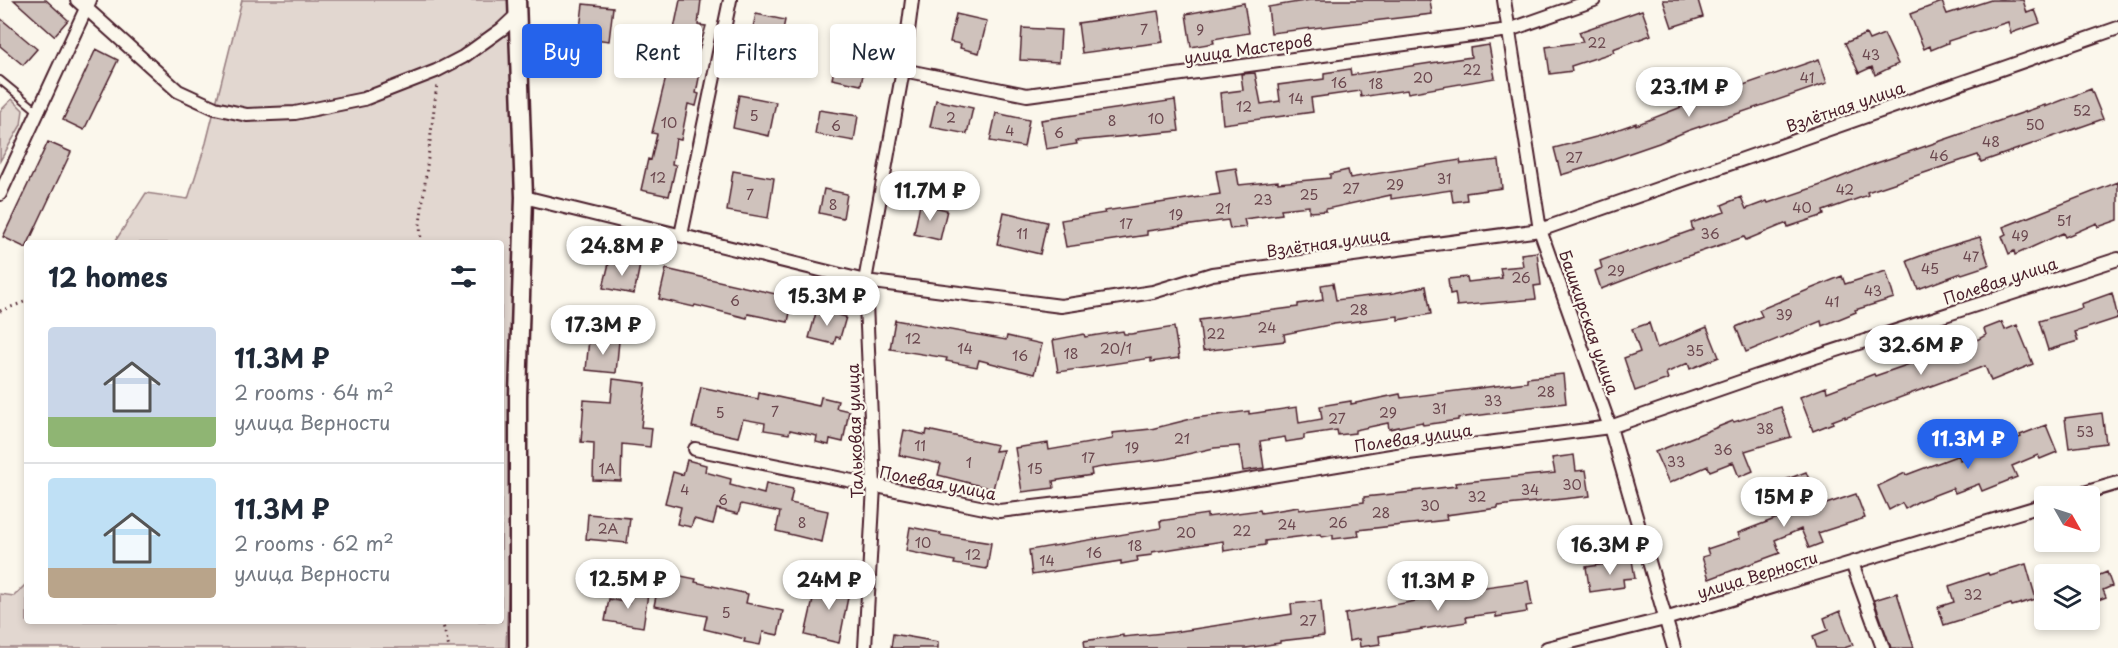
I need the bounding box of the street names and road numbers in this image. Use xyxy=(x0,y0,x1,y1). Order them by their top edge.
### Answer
street label: улица Мастеров xyxy=(1182,27,1314,69)
street label: Взлётная улица xyxy=(1782,74,1908,138)
street label: Взлётная улица xyxy=(1265,221,1391,263)
street label: Башкирская улица xyxy=(1554,247,1626,397)
street label: Полевая улица xyxy=(1940,250,2060,310)
street label: Тальковая улица xyxy=(840,363,868,499)
street label: Полевая улица xyxy=(1353,417,1473,457)
street label: Полевая улица xyxy=(878,459,998,505)
street label: улица Верности xyxy=(1694,544,1820,604)

